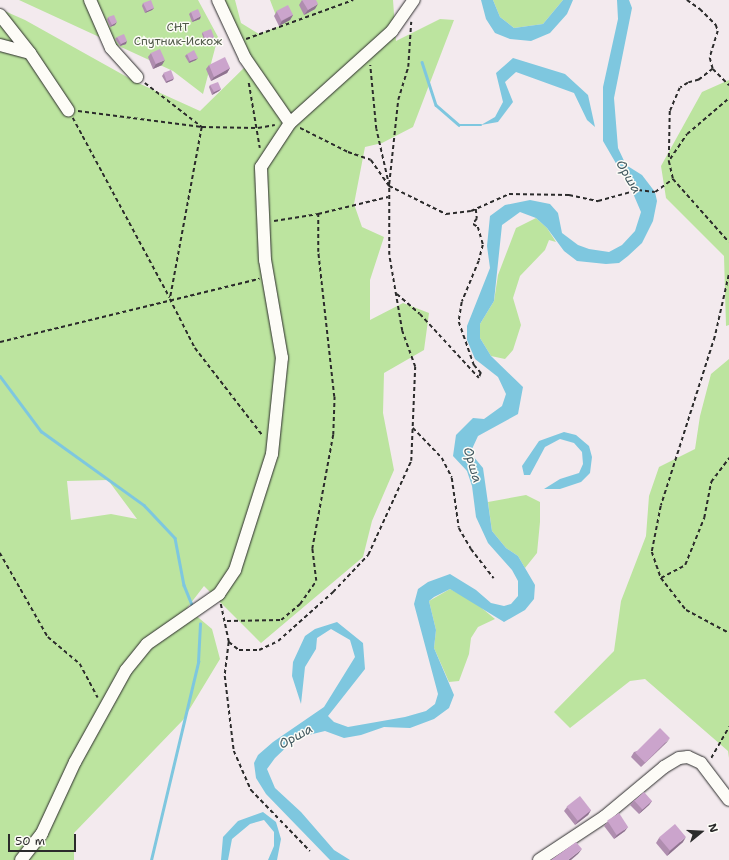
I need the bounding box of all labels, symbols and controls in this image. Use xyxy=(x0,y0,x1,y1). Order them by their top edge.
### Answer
park label: СНТ Спутник-Искож xyxy=(134,21,222,49)
water label: Орша xyxy=(612,157,644,197)
water label: Орша xyxy=(459,445,485,485)
water label: Орша xyxy=(276,721,316,753)
north arrow xyxy=(681,812,721,852)
text: N xyxy=(704,822,721,835)
scale bar xyxy=(10,826,78,852)
text: 50 m xyxy=(15,833,45,849)

